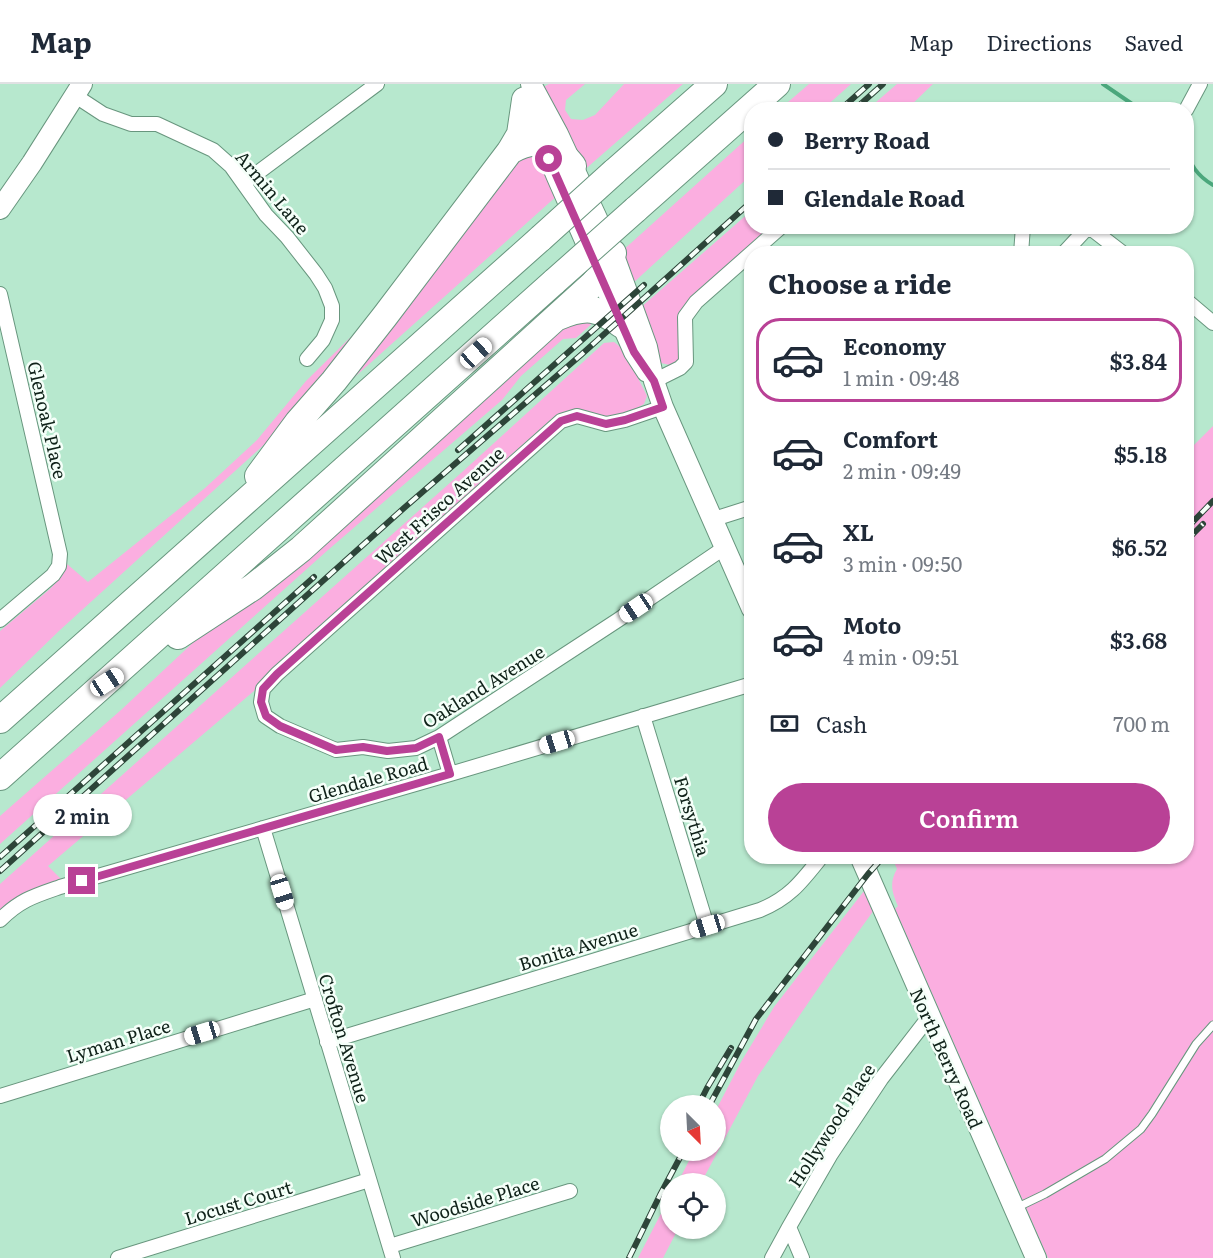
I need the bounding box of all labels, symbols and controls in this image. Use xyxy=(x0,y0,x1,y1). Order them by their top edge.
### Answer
text: Map xyxy=(30,20,92,62)
text: Map xyxy=(909,26,954,57)
text: Directions xyxy=(987,26,1092,57)
text: Saved xyxy=(1125,26,1183,57)
text: Berry Road xyxy=(804,123,930,156)
street label: Armin Lane xyxy=(230,144,316,240)
route start xyxy=(535,145,562,172)
text: Glendale Road xyxy=(804,181,965,214)
text: Choose a ride xyxy=(768,262,951,302)
text: Economy xyxy=(843,329,946,362)
icon: car xyxy=(771,333,825,387)
car xyxy=(457,334,495,372)
text: $3.84 xyxy=(1109,344,1167,377)
street label: Glenoak Place xyxy=(21,359,75,481)
text: 1 min · 09:48 xyxy=(843,362,959,392)
text: Comfort xyxy=(843,422,938,455)
icon: car xyxy=(771,426,825,480)
text: $5.18 xyxy=(1114,437,1167,470)
street label: West Frisco Avenue xyxy=(368,440,510,570)
text: 2 min · 09:49 xyxy=(843,455,961,485)
text: XL xyxy=(843,515,874,548)
icon: car xyxy=(771,519,825,573)
text: $6.52 xyxy=(1112,530,1167,563)
text: 3 min · 09:50 xyxy=(843,548,962,578)
car xyxy=(616,590,656,626)
text: Moto xyxy=(843,608,901,641)
icon: car xyxy=(771,612,825,666)
text: $3.68 xyxy=(1110,623,1167,656)
street label: Oakland Avenue xyxy=(417,638,549,734)
text: 4 min · 09:51 xyxy=(843,641,959,671)
car xyxy=(87,665,127,699)
icon: cash xyxy=(768,707,801,740)
text: Cash xyxy=(816,707,867,740)
text: 700 m xyxy=(1113,708,1170,738)
car xyxy=(537,728,577,756)
street label: Glendale Road xyxy=(305,749,431,809)
street label: Forsythia xyxy=(668,773,718,860)
button: Confirm xyxy=(768,783,1170,852)
callout: 2 min xyxy=(32,794,132,836)
text: 2 min xyxy=(55,800,110,830)
route end xyxy=(68,867,95,894)
car xyxy=(268,872,296,912)
car xyxy=(687,912,727,940)
street label: Bonita Avenue xyxy=(515,915,641,977)
street label: Crofton Avenue xyxy=(313,970,377,1106)
street label: North Berry Road xyxy=(904,983,990,1133)
street label: Lyman Place xyxy=(62,1011,174,1069)
car xyxy=(182,1019,222,1047)
street label: Hollywood Place xyxy=(781,1058,881,1192)
north arrow xyxy=(660,1095,726,1161)
map controls xyxy=(660,1095,726,1239)
street label: Woodside Place xyxy=(408,1169,542,1233)
street label: Locust Court xyxy=(181,1173,296,1231)
button: locate xyxy=(660,1173,726,1239)

